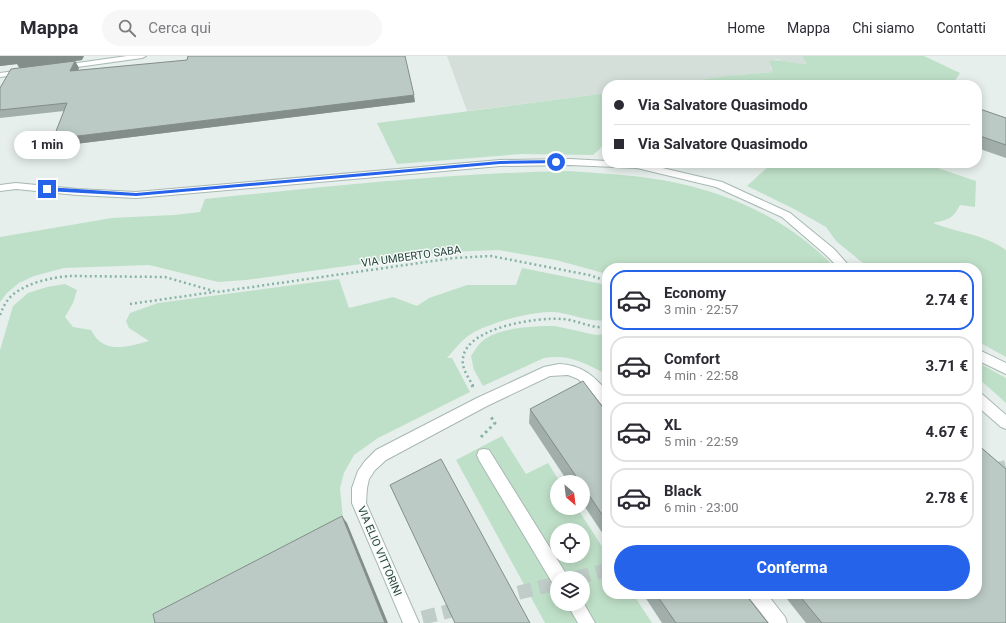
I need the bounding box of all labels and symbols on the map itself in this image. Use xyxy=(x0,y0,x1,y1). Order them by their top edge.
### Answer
callout: 1 min xyxy=(14,131,80,159)
route start xyxy=(547,153,565,171)
route end xyxy=(38,180,56,198)
street label: VIA UMBERTO SABA xyxy=(360,243,463,270)
north arrow xyxy=(550,475,590,515)
street label: VIA ELIO VITTORINI xyxy=(355,504,404,598)

